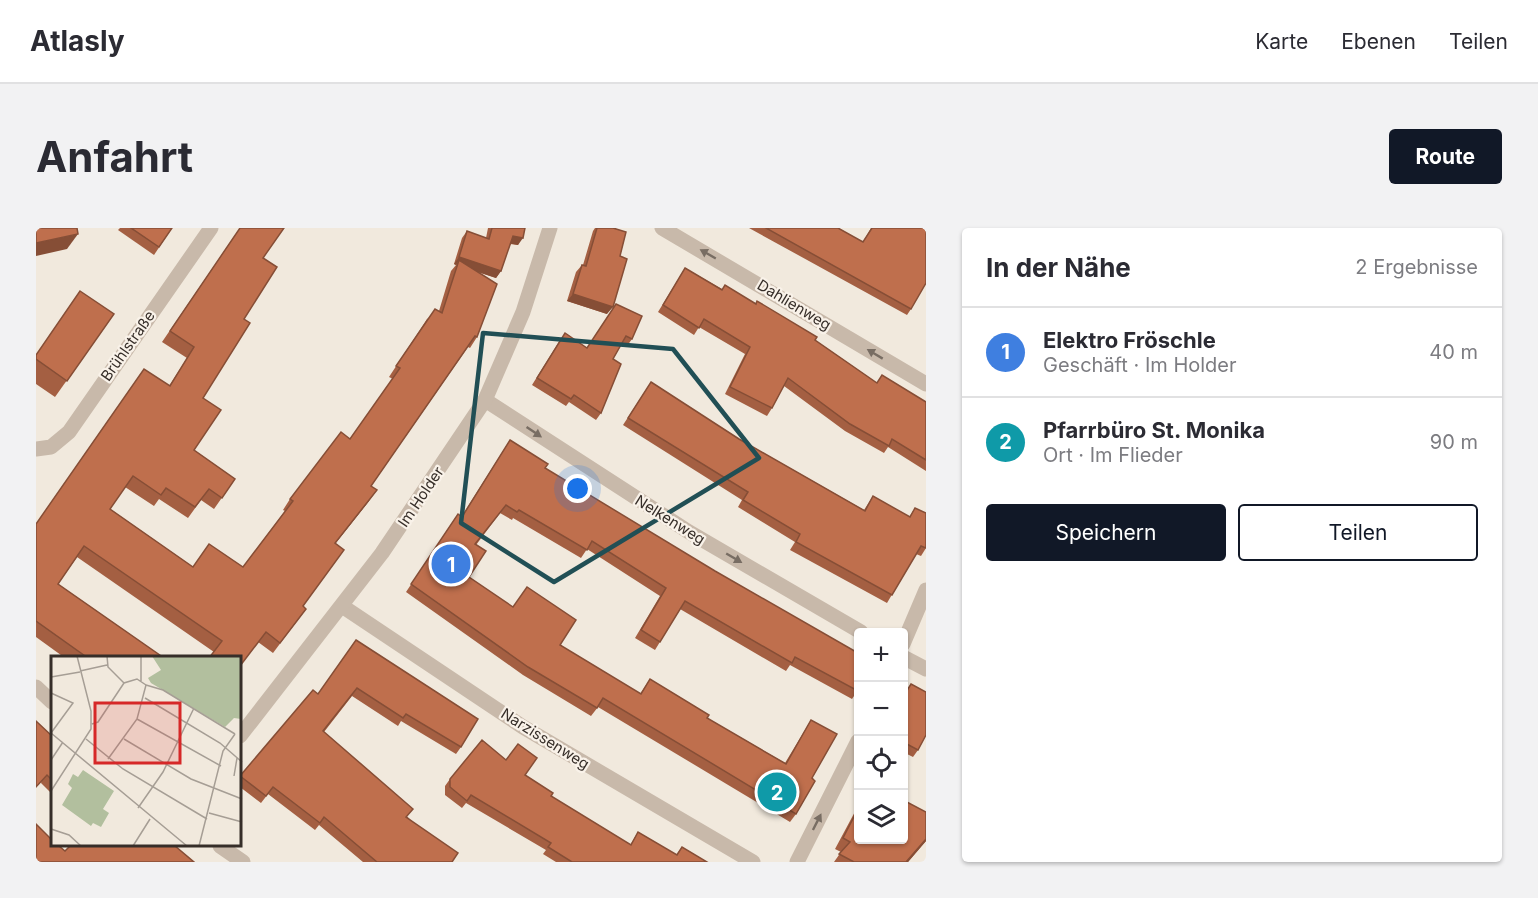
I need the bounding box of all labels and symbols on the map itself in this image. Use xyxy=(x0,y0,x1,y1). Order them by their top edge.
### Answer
one-way arrow xyxy=(699,249,716,259)
street label: Dahlienweg xyxy=(754,275,835,334)
street label: Brühlstraße xyxy=(96,307,159,385)
one-way arrow xyxy=(867,349,883,360)
one-way arrow xyxy=(525,426,541,438)
street label: Im Holder xyxy=(393,463,448,531)
your location xyxy=(563,474,592,503)
street label: Nelkenweg xyxy=(632,491,709,549)
pin: 1 xyxy=(432,542,470,586)
one-way arrow xyxy=(726,553,742,564)
inset map xyxy=(51,656,242,847)
street label: Narzissenweg xyxy=(498,704,593,773)
pin: 2 xyxy=(758,770,796,814)
one-way arrow xyxy=(812,813,822,830)

